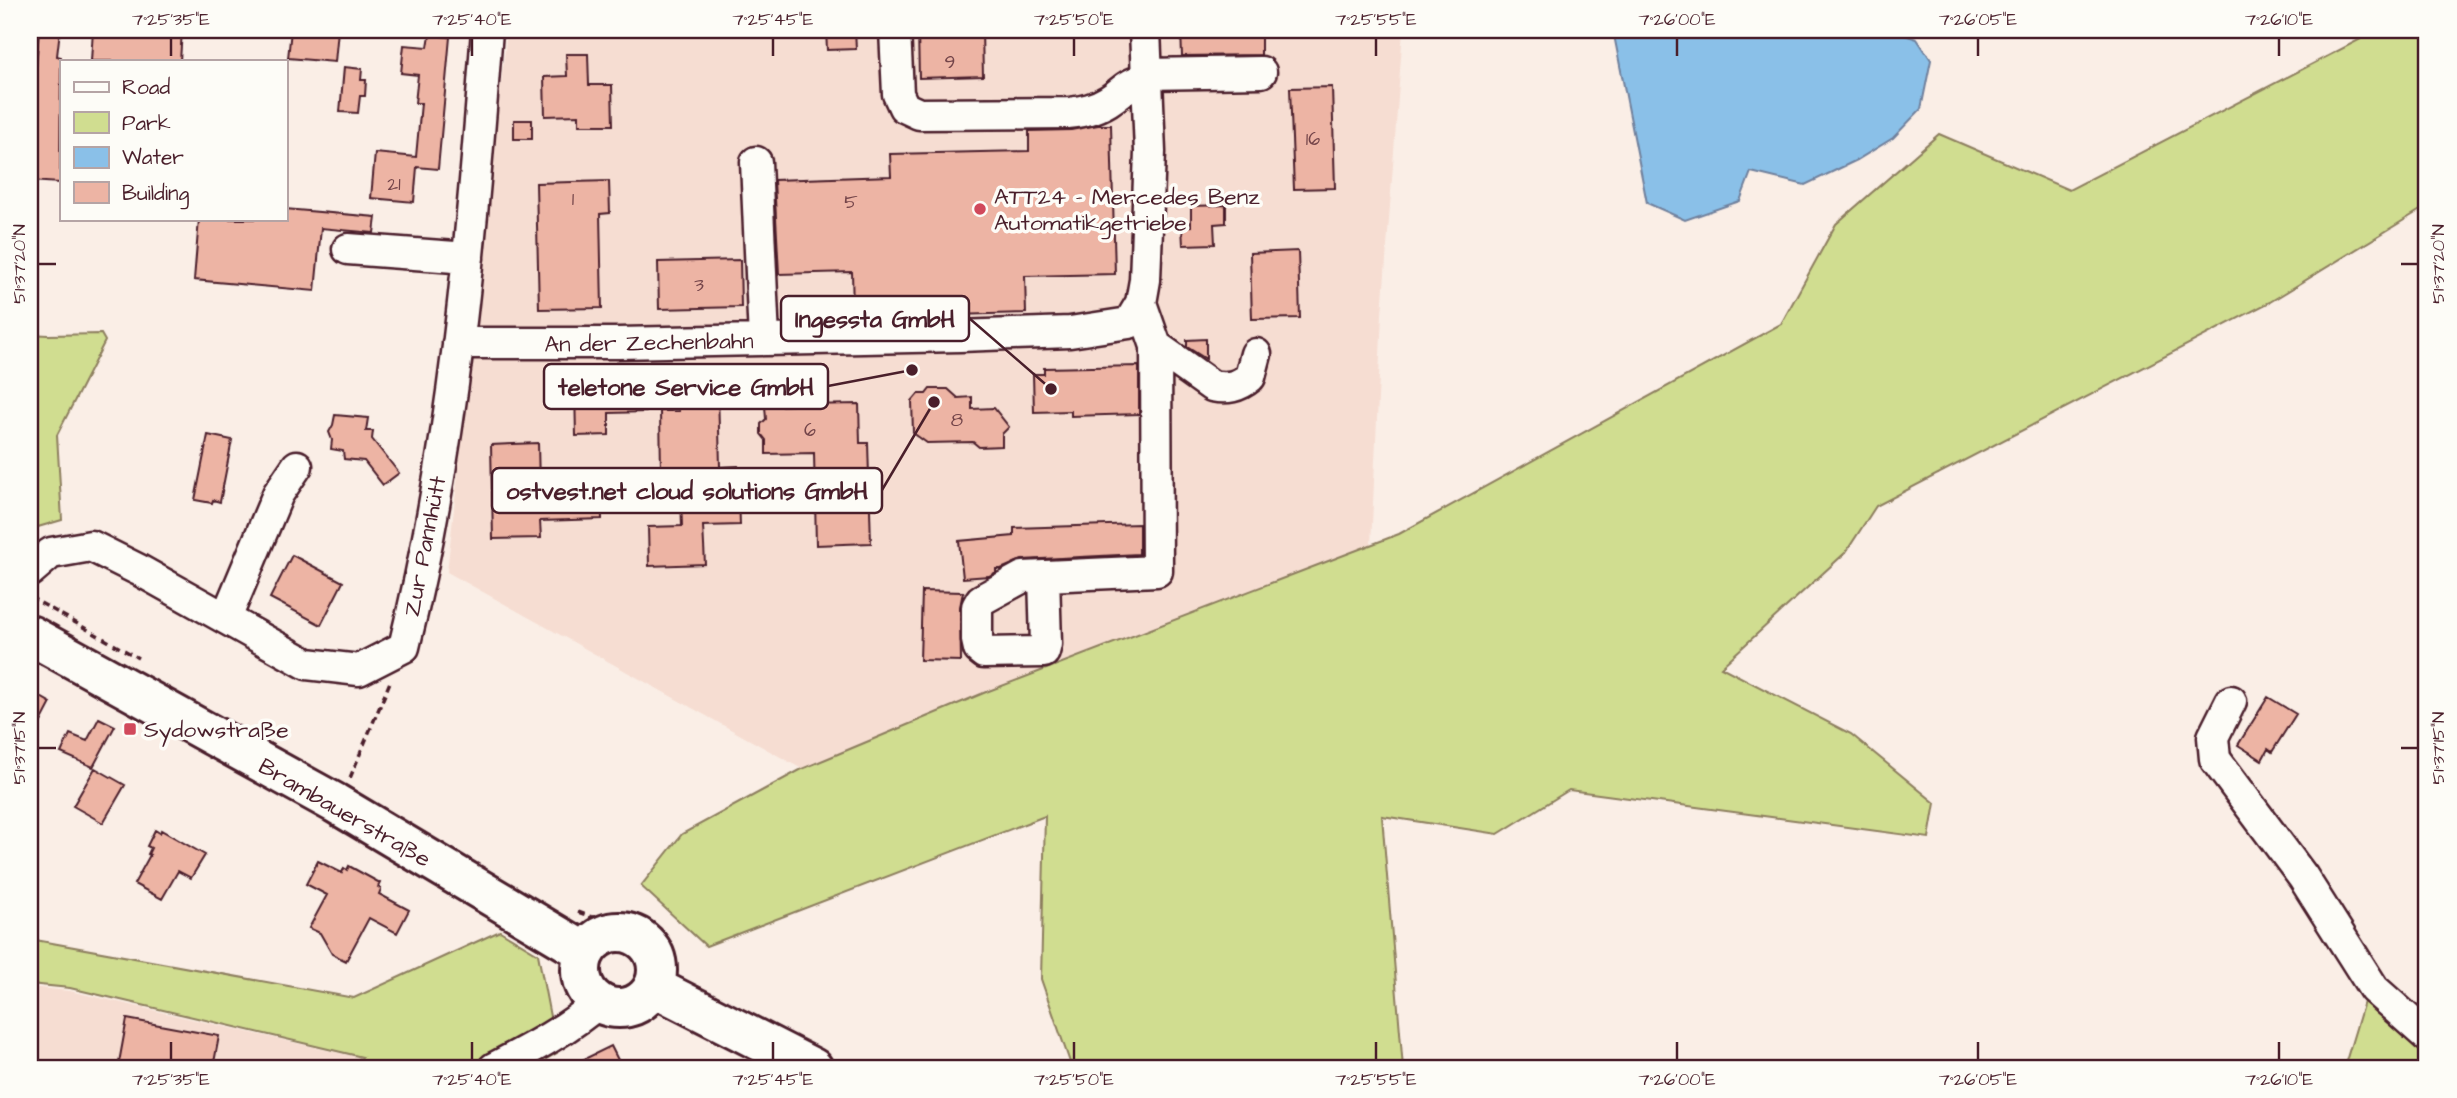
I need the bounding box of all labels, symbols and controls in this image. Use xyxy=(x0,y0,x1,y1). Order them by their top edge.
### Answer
text: 7°25'35"E xyxy=(132,7,210,32)
text: 7°25'40"E xyxy=(432,7,512,32)
text: 7°25'45"E xyxy=(733,7,814,32)
text: 7°25'50"E xyxy=(1034,7,1114,32)
text: 7°25'55"E xyxy=(1335,7,1417,32)
text: 7°26'00"E xyxy=(1638,7,1716,32)
text: 7°26'05"E xyxy=(1939,7,2018,32)
text: 7°26'10"E xyxy=(2245,7,2313,32)
house number: 9 xyxy=(945,49,955,76)
legend xyxy=(60,60,287,220)
text: Road xyxy=(122,73,170,102)
text: Park xyxy=(122,109,171,138)
house number: 16 xyxy=(1306,126,1320,153)
text: Water xyxy=(122,143,184,172)
house number: 21 xyxy=(387,171,401,198)
text: Building xyxy=(122,179,190,210)
place label: ATT24 - Mercedes Benz Automatikgetriebe xyxy=(994,181,1260,240)
house number: 1 xyxy=(572,186,575,213)
house number: 5 xyxy=(844,189,858,216)
marker: ATT24 - Mercedes Benz Automatikgetriebe xyxy=(972,201,988,217)
text: 51°37'20"N xyxy=(7,224,32,304)
text: 51°37'20"N xyxy=(2426,224,2451,304)
house number: 3 xyxy=(694,272,704,299)
callout: Ingessta GmbH xyxy=(781,296,969,341)
text: Ingessta GmbH xyxy=(795,303,955,338)
street label: An der Zechenbahn xyxy=(544,325,754,361)
callout: teletone Service GmbH xyxy=(544,364,828,409)
text: teletone Service GmbH xyxy=(557,371,814,405)
house number: 8 xyxy=(951,407,963,434)
house number: 6 xyxy=(804,417,816,444)
callout: ostvest.net cloud solutions GmbH xyxy=(492,468,882,513)
street label: Zur Pannhütt xyxy=(396,472,454,619)
text: ostvest.net cloud solutions GmbH xyxy=(506,475,868,509)
text: 51°37'15"N xyxy=(7,712,32,784)
text: 51°37'15"N xyxy=(2426,712,2451,784)
place label: Sydowstraße xyxy=(144,714,289,747)
marker: Sydowstraße xyxy=(122,721,138,737)
street label: Brambauerstraße xyxy=(252,750,437,875)
text: 7°25'35"E xyxy=(132,1067,210,1092)
text: 7°25'40"E xyxy=(432,1067,512,1092)
text: 7°25'45"E xyxy=(733,1067,814,1092)
text: 7°25'50"E xyxy=(1034,1067,1114,1092)
text: 7°25'55"E xyxy=(1335,1067,1417,1092)
text: 7°26'00"E xyxy=(1638,1067,1716,1092)
text: 7°26'05"E xyxy=(1939,1067,2018,1092)
text: 7°26'10"E xyxy=(2245,1067,2313,1092)

